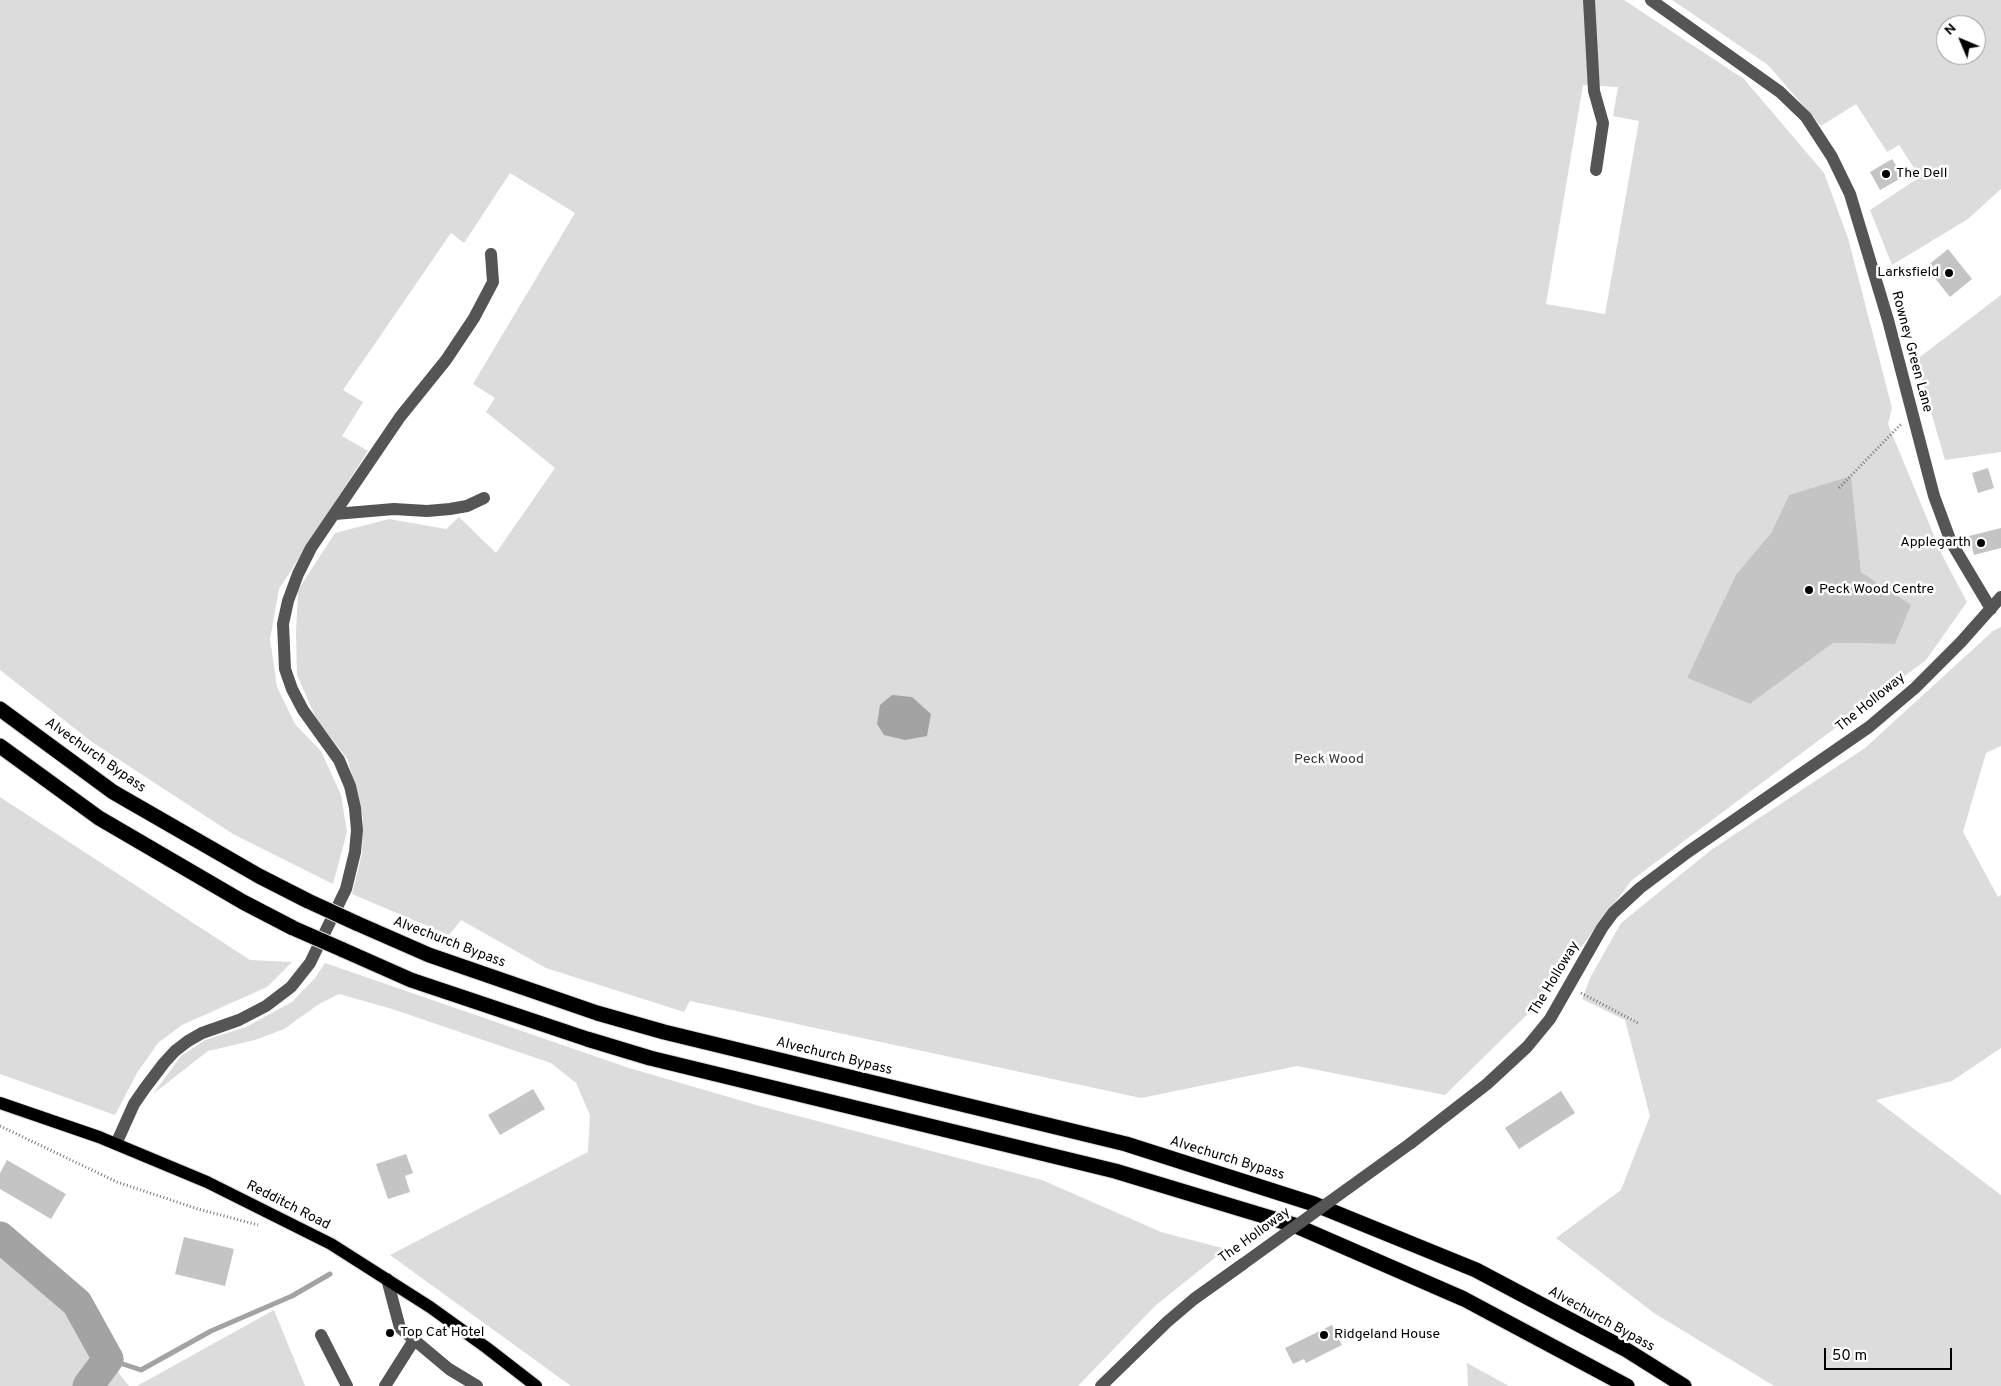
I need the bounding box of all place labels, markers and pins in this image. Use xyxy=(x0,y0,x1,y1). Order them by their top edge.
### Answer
place label: The Dell xyxy=(1896,166,1947,182)
marker: The Dell xyxy=(1880,168,1892,180)
place label: Larksfield xyxy=(1877,265,1939,281)
marker: Larksfield xyxy=(1943,267,1955,279)
place label: Applegarth xyxy=(1900,535,1971,551)
marker: Applegarth xyxy=(1975,537,1987,549)
place label: Peck Wood Centre xyxy=(1819,582,1934,598)
marker: Peck Wood Centre xyxy=(1803,584,1815,596)
place label: Top Cat Hotel xyxy=(400,1325,484,1341)
marker: Top Cat Hotel xyxy=(384,1327,396,1339)
place label: Ridgeland House xyxy=(1334,1327,1440,1343)
marker: Ridgeland House xyxy=(1318,1329,1330,1341)

